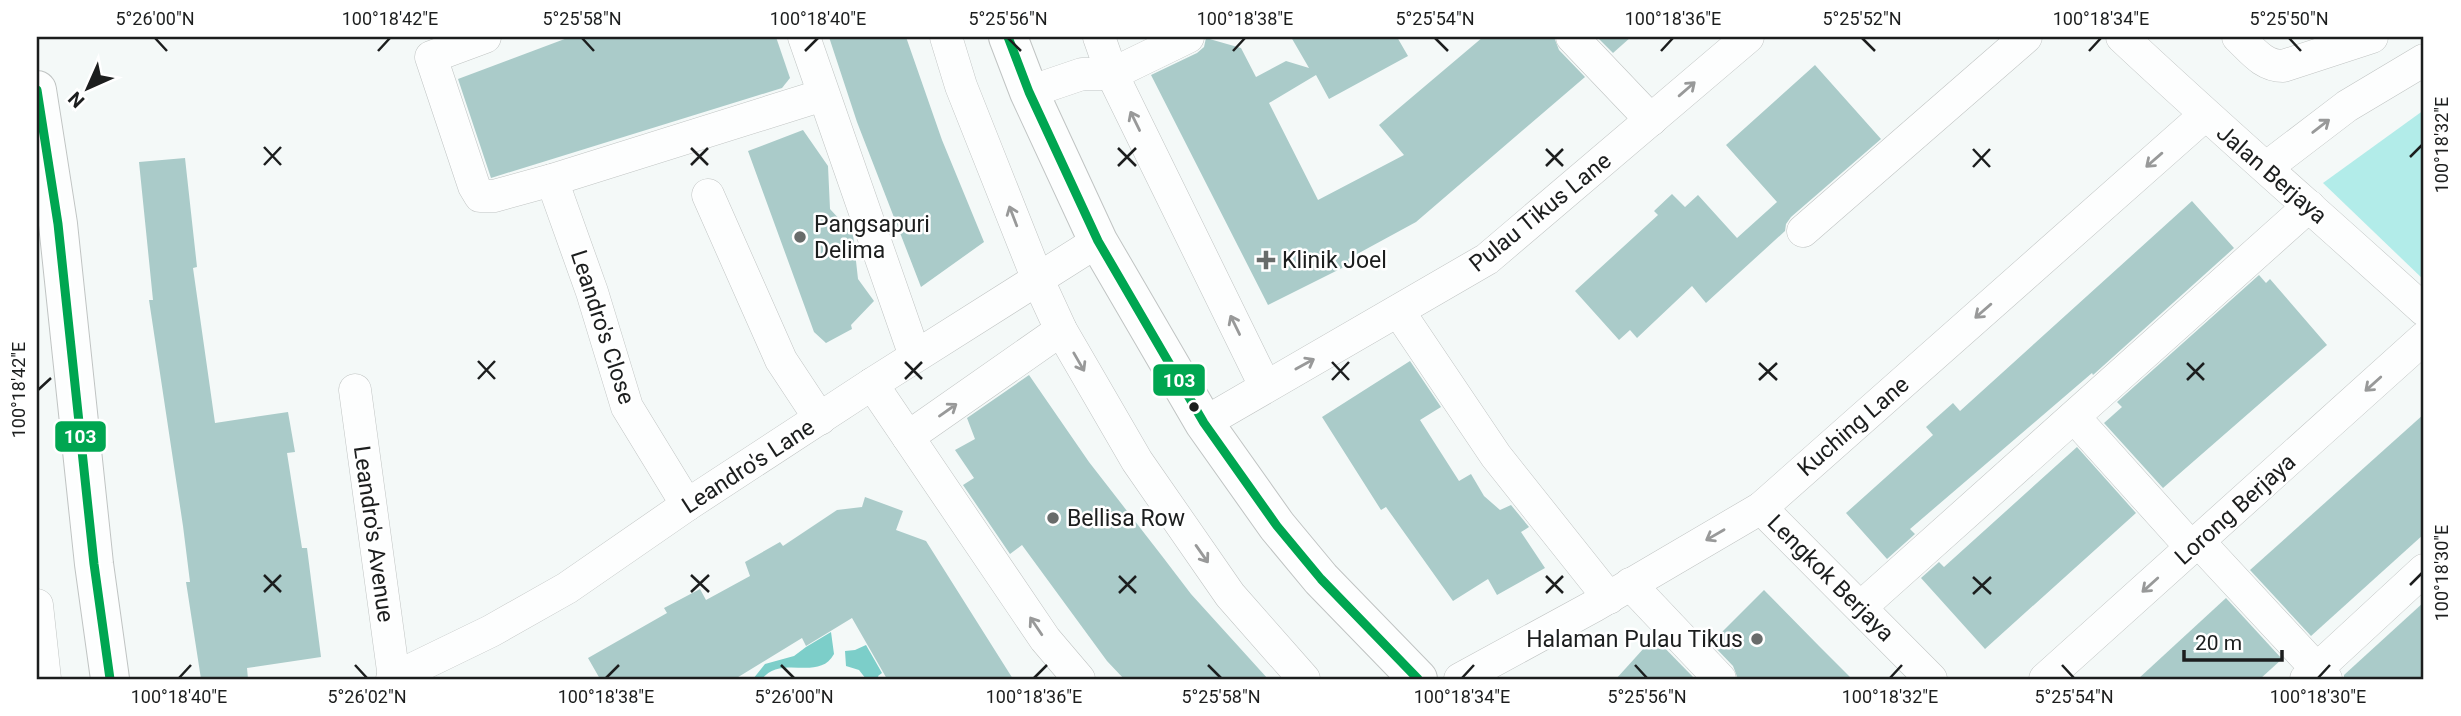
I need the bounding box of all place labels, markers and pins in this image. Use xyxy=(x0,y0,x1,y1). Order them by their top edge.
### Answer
place label: Pangsapuri Delima xyxy=(814,211,930,264)
marker: Pangsapuri Delima xyxy=(792,229,808,245)
place label: Klinik Joel xyxy=(1282,247,1387,274)
marker: Klinik Joel xyxy=(1256,250,1276,270)
unlabelled marker xyxy=(1187,400,1201,414)
place label: Bellisa Row xyxy=(1067,505,1185,532)
marker: Bellisa Row xyxy=(1045,510,1061,526)
place label: Halaman Pulau Tikus xyxy=(1526,626,1743,653)
marker: Halaman Pulau Tikus xyxy=(1749,631,1765,647)

